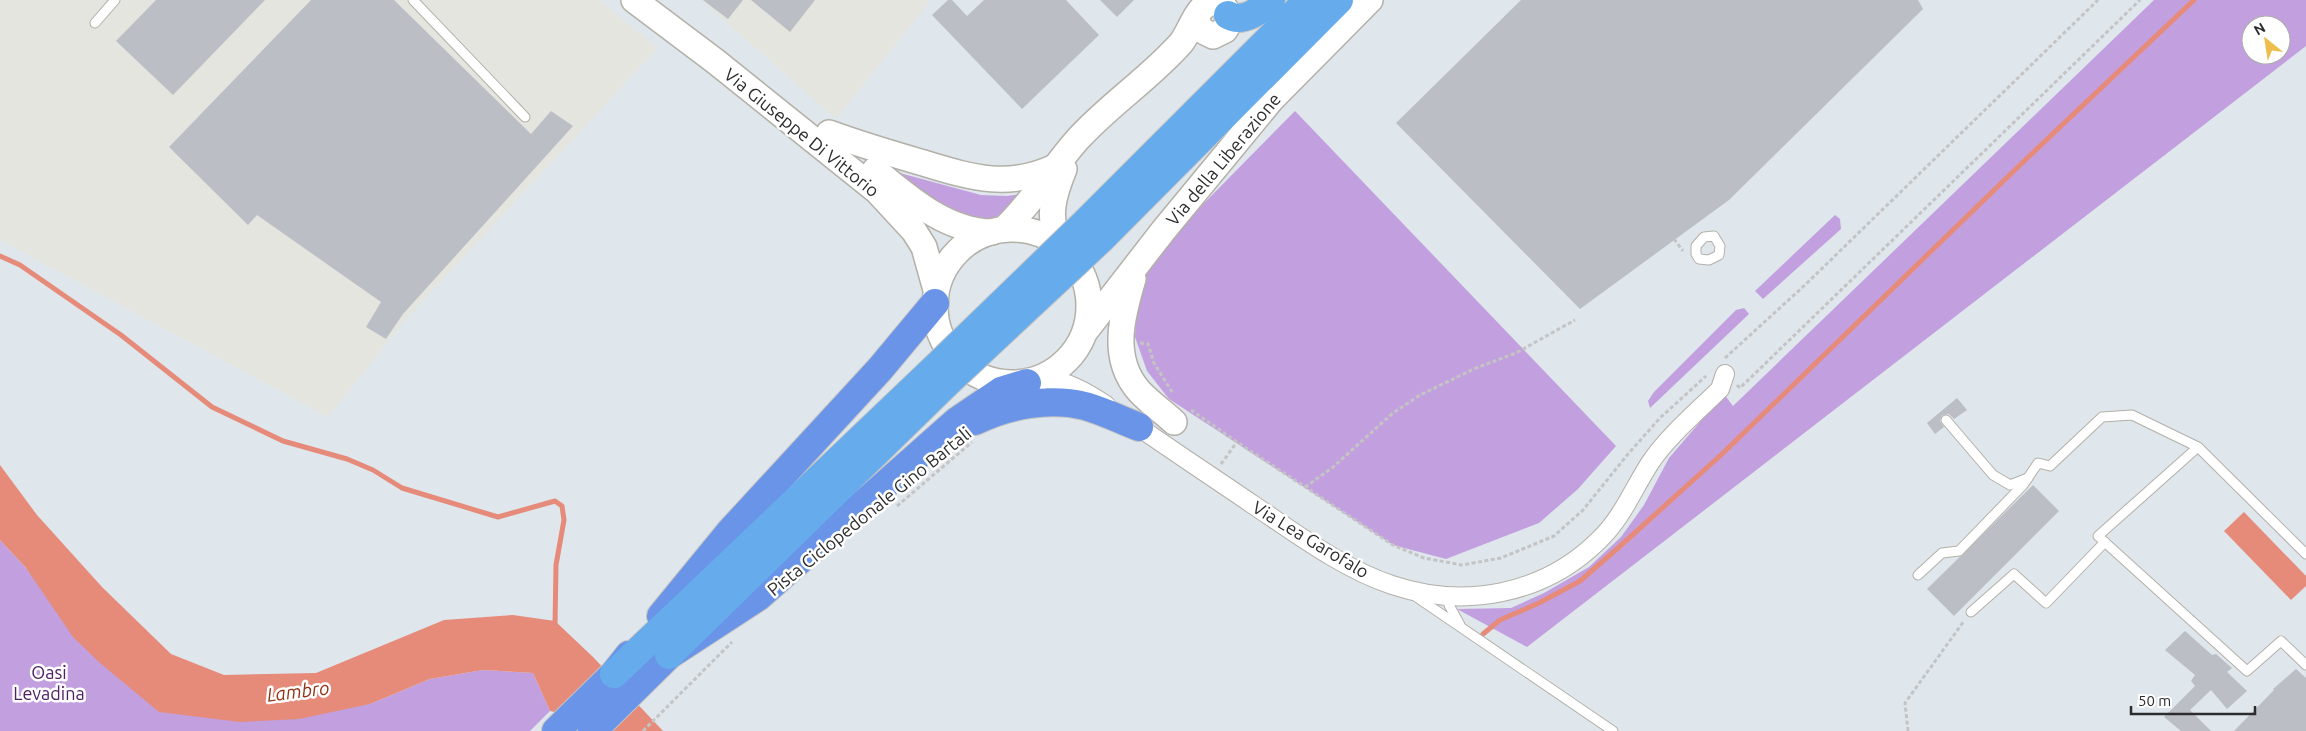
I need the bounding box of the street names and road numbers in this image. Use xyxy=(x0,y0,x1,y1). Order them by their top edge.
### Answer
street label: Via Giuseppe Di Vittorio xyxy=(721,63,883,201)
street label: Via della Liberazione xyxy=(1162,89,1284,229)
street label: Pista Ciclopedonale Gino Bartali xyxy=(763,423,975,599)
street label: Via Lea Garofalo xyxy=(1249,496,1373,582)

